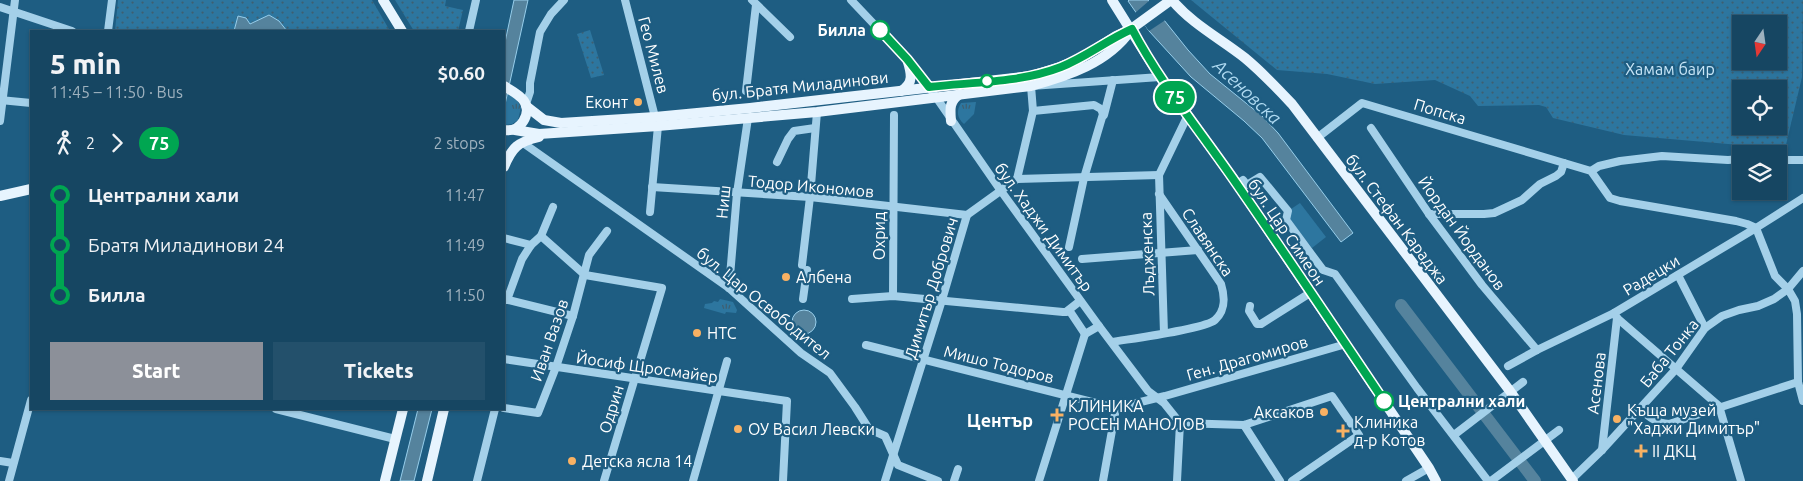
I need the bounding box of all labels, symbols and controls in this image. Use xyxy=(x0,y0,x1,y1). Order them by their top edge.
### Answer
street label: Гео Милев xyxy=(635,15,673,95)
north arrow xyxy=(1732,15,1788,70)
map controls xyxy=(1732,15,1787,200)
marker: Билла xyxy=(870,20,890,40)
place label: Билла xyxy=(818,21,866,39)
text: 5 min xyxy=(50,48,121,79)
water label: Асеновска xyxy=(1209,54,1286,128)
park label: Хамам баир xyxy=(1625,60,1715,78)
text: $0.60 xyxy=(437,62,485,84)
street label: бул. Братя Миладинови xyxy=(711,68,889,104)
unlabelled marker xyxy=(980,74,994,88)
button: locate xyxy=(1732,80,1787,135)
line badge: 75 xyxy=(1152,81,1198,113)
text: 11:45 – 11:50 · Bus xyxy=(50,83,183,101)
text: 75 xyxy=(1165,87,1185,107)
place label: Еконт xyxy=(585,93,628,111)
street label: Попска xyxy=(1412,95,1468,127)
marker: Еконт xyxy=(632,96,644,108)
icon: walk xyxy=(50,129,78,157)
icon: forward xyxy=(103,129,131,157)
text: 75 xyxy=(149,133,169,153)
text: 2 xyxy=(86,134,95,152)
text: 2 stops xyxy=(433,134,485,152)
button: layers xyxy=(1732,145,1787,200)
street label: бул. Стефан Караджа xyxy=(1342,151,1452,287)
street label: бул. Хаджи Димитър xyxy=(991,159,1097,295)
street label: Тодор Икономов xyxy=(747,172,875,200)
street label: Йордан Йорданов xyxy=(1415,172,1510,293)
street label: бул. Цар Симеон xyxy=(1245,175,1329,289)
text: Централни хали xyxy=(88,184,239,206)
street label: Ниш xyxy=(712,184,734,220)
text: 11:47 xyxy=(445,186,485,204)
street label: Славянска xyxy=(1179,204,1237,280)
street label: Охрид xyxy=(870,212,888,260)
street label: Лъдженска xyxy=(1137,212,1157,296)
street label: Димитър Добрович xyxy=(901,215,961,361)
text: Братя Миладинови 24 xyxy=(88,234,284,256)
text: 11:49 xyxy=(445,236,485,254)
street label: бул. Цар Освободител xyxy=(693,243,835,363)
street label: Радецки xyxy=(1619,251,1683,299)
place label: Албена xyxy=(796,268,852,286)
marker: Албена xyxy=(780,271,792,283)
text: Билла xyxy=(88,284,146,306)
text: 11:50 xyxy=(445,286,485,304)
street label: Иван Вазов xyxy=(527,297,571,383)
street label: Баба Тонка xyxy=(1636,315,1702,391)
place label: НТС xyxy=(707,324,737,342)
marker: НТС xyxy=(691,327,703,339)
street label: Ген. Драгомиров xyxy=(1184,332,1310,384)
button: Start xyxy=(50,342,263,400)
button: Tickets xyxy=(273,342,485,400)
street label: Мишо Тодоров xyxy=(942,342,1056,386)
street label: Йосиф Щросмайер xyxy=(575,347,719,386)
street label: Асенова xyxy=(1583,351,1609,415)
street label: Одрин xyxy=(595,383,627,435)
marker: Централни хали xyxy=(1374,391,1394,411)
place label: Централни хали xyxy=(1398,392,1525,410)
place label: КЛИНИКА РОСЕН МАНОЛОВ xyxy=(1068,397,1205,433)
place label: Къща музей "Хаджи Димитър" xyxy=(1627,401,1760,437)
place label: Аксаков xyxy=(1254,403,1314,421)
marker: Аксаков xyxy=(1318,406,1330,418)
marker: КЛИНИКА РОСЕН МАНОЛОВ xyxy=(1050,408,1064,422)
district label: Център xyxy=(967,410,1033,430)
place label: Клиника д-р Котов xyxy=(1354,413,1425,449)
marker: Къща музей "Хаджи Димитър" xyxy=(1611,413,1623,425)
place label: ОУ Васил Левски xyxy=(748,420,875,438)
marker: ОУ Васил Левски xyxy=(732,423,744,435)
marker: Клиника д-р Котов xyxy=(1336,424,1350,438)
place label: II ДКЦ xyxy=(1652,442,1696,460)
marker: II ДКЦ xyxy=(1634,444,1648,458)
place label: Детска ясла 14 xyxy=(582,452,692,470)
marker: Детска ясла 14 xyxy=(566,455,578,467)

